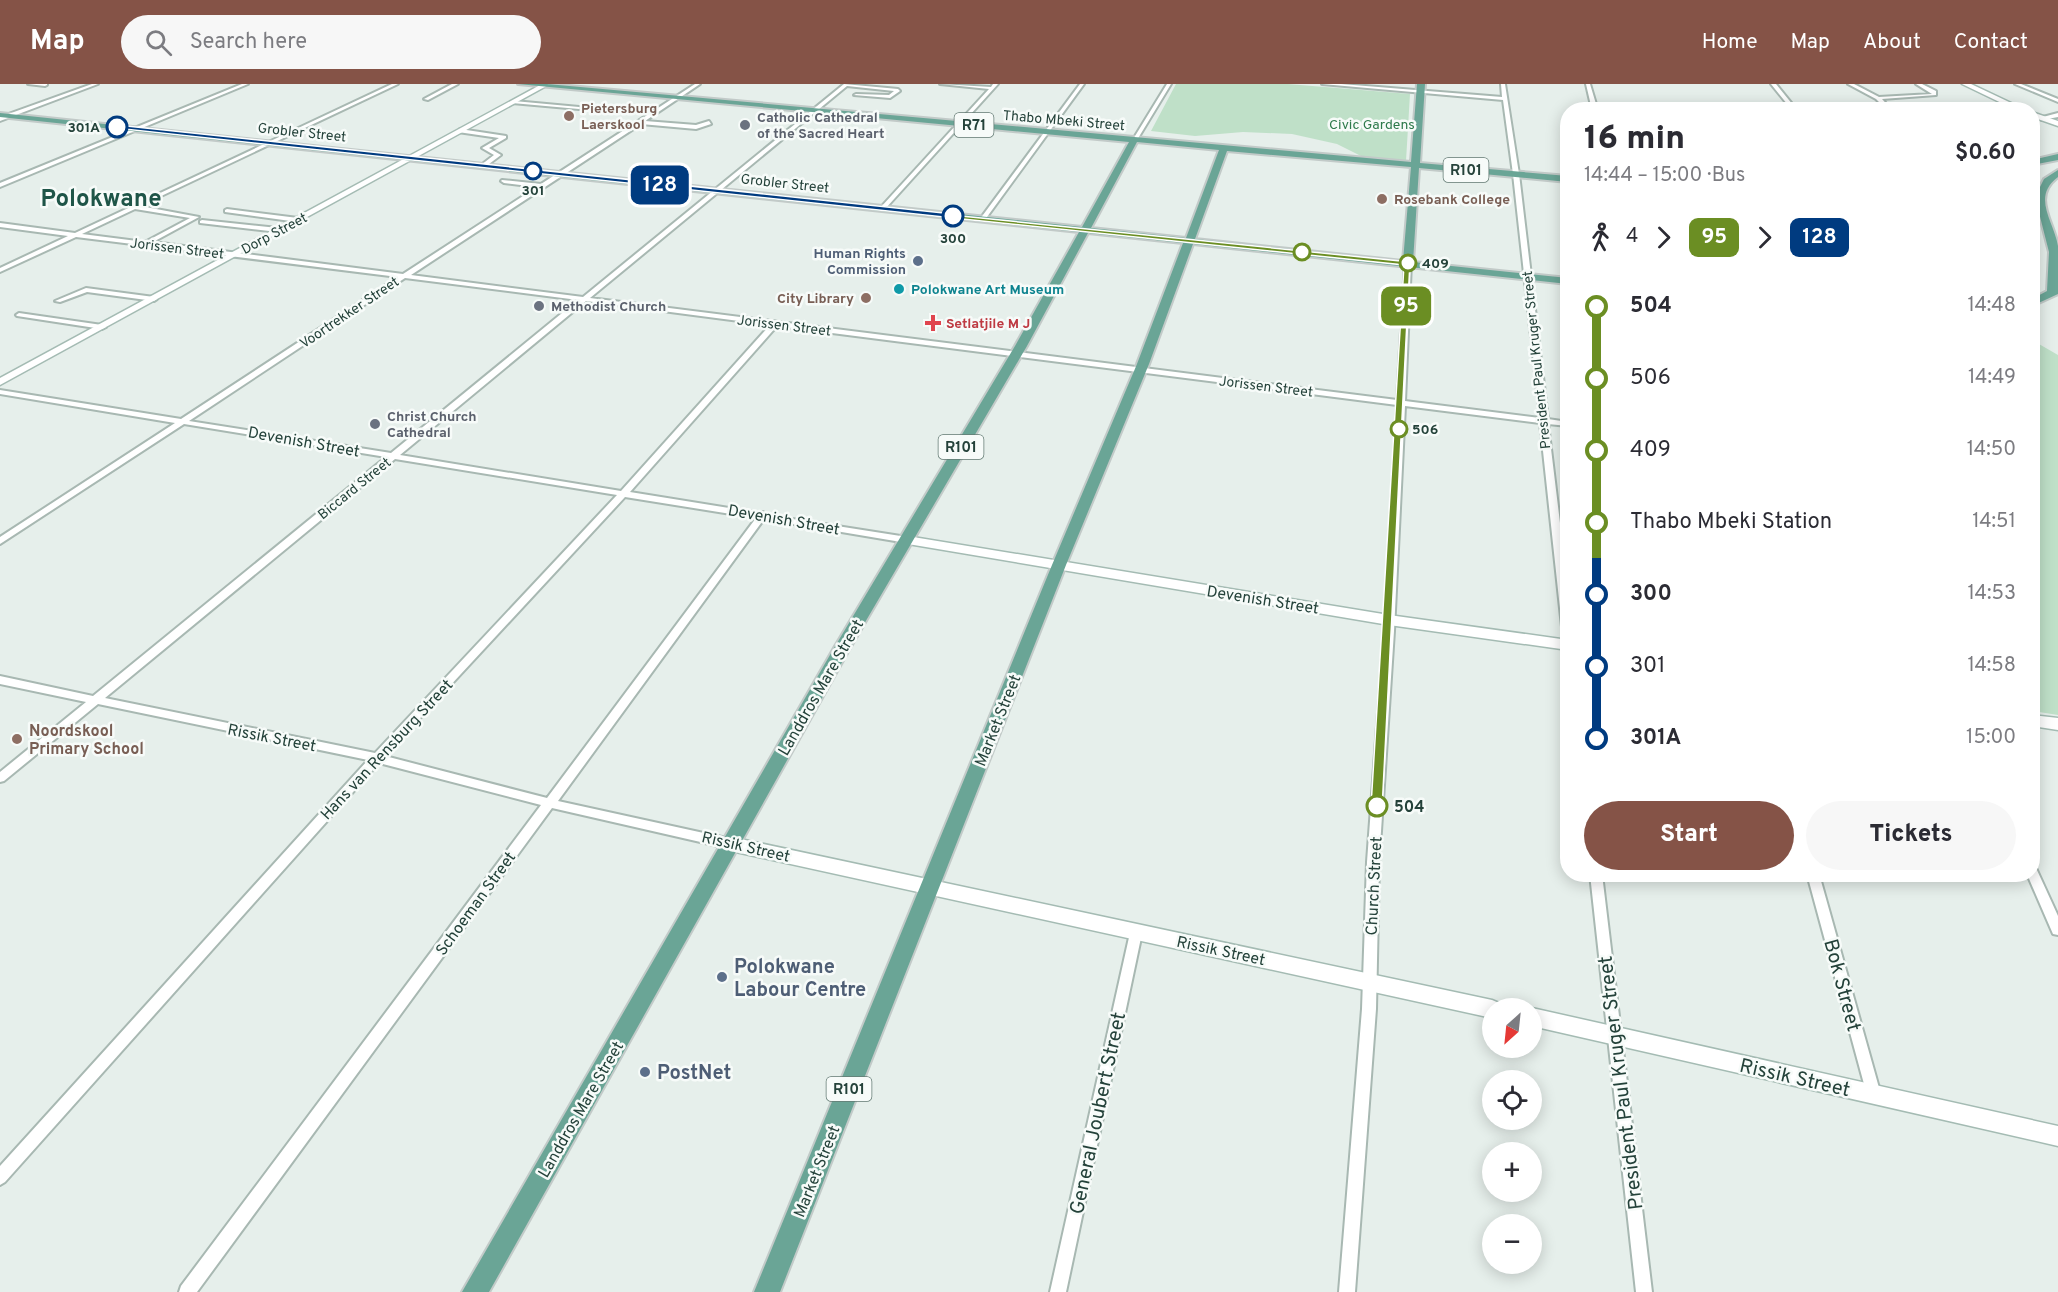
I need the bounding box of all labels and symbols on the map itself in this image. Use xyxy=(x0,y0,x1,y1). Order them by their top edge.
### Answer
place label: Pietersburg Laerskool xyxy=(581,101,657,134)
street label: Thabo Mbeki Street xyxy=(1002,108,1126,135)
marker: Pietersburg Laerskool xyxy=(562,109,576,123)
place label: Catholic Cathedral of the Sacred Heart xyxy=(757,110,884,143)
road number: R71 xyxy=(954,113,994,137)
marker: 301A xyxy=(106,116,128,138)
park label: Civic Gardens xyxy=(1329,117,1415,134)
marker: Catholic Cathedral of the Sacred Heart xyxy=(738,118,752,132)
place label: 301A xyxy=(67,120,100,137)
street label: Grobler Street xyxy=(257,120,347,147)
road number: R101 xyxy=(1444,158,1488,182)
marker: 301 xyxy=(524,162,542,180)
line badge: 128 xyxy=(626,166,694,204)
street label: Grobler Street xyxy=(740,171,830,198)
place label: 301 xyxy=(522,183,544,200)
district label: Polokwane xyxy=(40,185,162,215)
marker: Rosebank College xyxy=(1375,192,1389,206)
place label: Rosebank College xyxy=(1394,192,1510,209)
marker: 300 xyxy=(942,205,964,227)
street label: Dorp Street xyxy=(239,210,311,259)
place label: 300 xyxy=(940,231,966,248)
street label: Jorissen Street xyxy=(129,235,225,264)
unlabelled marker xyxy=(1293,243,1311,261)
place label: Human Rights Commission xyxy=(814,246,906,279)
marker: Human Rights Commission xyxy=(911,254,925,268)
marker: 409 xyxy=(1399,254,1417,272)
place label: 409 xyxy=(1422,256,1449,273)
street label: President Paul Kruger Street xyxy=(1520,270,1555,450)
street label: Voortrekker Street xyxy=(297,274,403,353)
marker: Polokwane Art Museum xyxy=(892,282,906,296)
place label: Polokwane Art Museum xyxy=(911,282,1064,299)
line badge: 95 xyxy=(1379,286,1433,326)
place label: City Library xyxy=(777,291,854,308)
marker: City Library xyxy=(859,291,873,305)
marker: Methodist Church xyxy=(532,299,546,313)
place label: Methodist Church xyxy=(551,299,666,316)
street label: Jorissen Street xyxy=(736,312,832,341)
marker: Setlatjile M J xyxy=(924,314,942,332)
place label: Setlatjile M J xyxy=(946,316,1030,333)
street label: Jorissen Street xyxy=(1218,373,1314,402)
place label: Christ Church Cathedral xyxy=(387,409,477,442)
marker: Christ Church Cathedral xyxy=(368,417,382,431)
marker: 506 xyxy=(1390,420,1408,438)
place label: 506 xyxy=(1412,422,1438,439)
street label: Devenish Street xyxy=(246,423,361,463)
road number: R101 xyxy=(938,435,984,459)
street label: Biccard Street xyxy=(315,455,395,524)
street label: Devenish Street xyxy=(726,501,841,541)
street label: Devenish Street xyxy=(1205,582,1320,620)
street label: Landdros Mare Street xyxy=(775,616,869,760)
street label: Market Street xyxy=(971,672,1026,770)
street label: Hans van Rensburg Street xyxy=(317,676,458,825)
street label: Rissik Street xyxy=(225,721,318,757)
place label: Noordskool Primary School xyxy=(29,722,144,760)
marker: Noordskool Primary School xyxy=(10,732,24,746)
marker: 504 xyxy=(1366,795,1388,817)
place label: 504 xyxy=(1394,798,1425,818)
street label: Rissik Street xyxy=(699,828,792,868)
street label: Church Street xyxy=(1362,836,1388,936)
street label: Schoeman Street xyxy=(432,848,521,960)
street label: Rissik Street xyxy=(1174,933,1267,971)
street label: Bok Street xyxy=(1816,936,1866,1035)
street label: President Paul Kruger Street xyxy=(1593,954,1650,1211)
place label: Polokwane Labour Centre xyxy=(734,955,866,1004)
marker: Polokwane Labour Centre xyxy=(715,970,729,984)
north arrow xyxy=(1482,998,1542,1058)
street label: General Joubert Street xyxy=(1065,1010,1133,1217)
street label: Landdros Mare Street xyxy=(535,1038,629,1182)
street label: Rissik Street xyxy=(1737,1054,1852,1104)
place label: PostNet xyxy=(657,1061,731,1087)
marker: PostNet xyxy=(638,1065,652,1079)
road number: R101 xyxy=(826,1077,872,1101)
street label: Market Street xyxy=(790,1123,845,1221)

